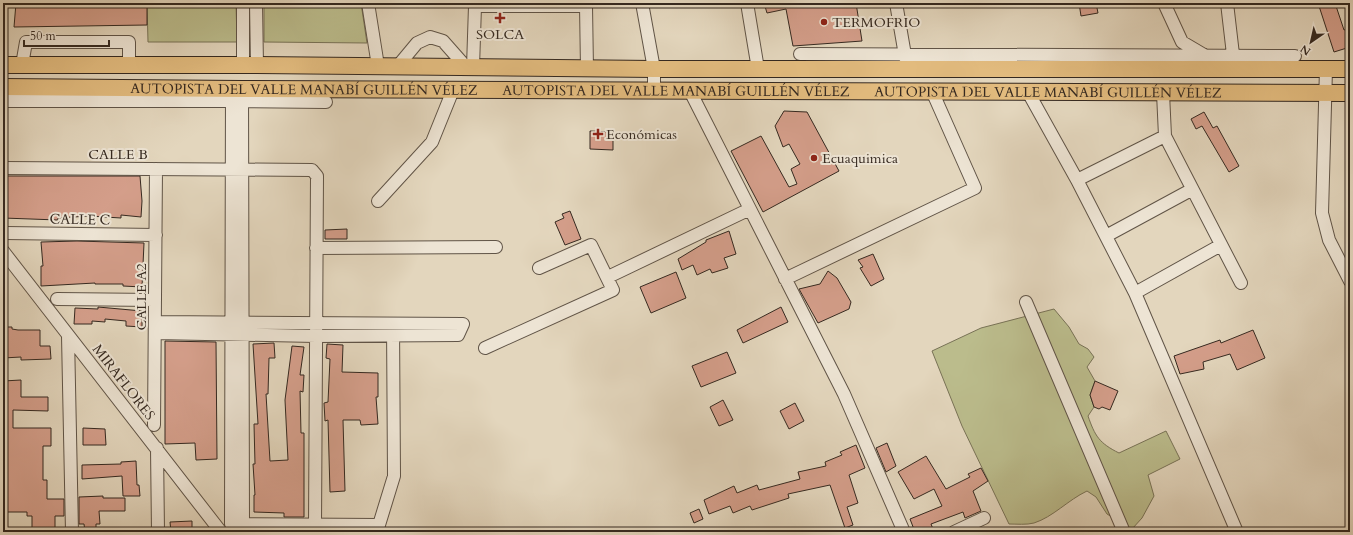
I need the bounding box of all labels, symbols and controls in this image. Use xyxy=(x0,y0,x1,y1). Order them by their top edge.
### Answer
marker: SOLCA xyxy=(494,12,506,24)
place label: TERMOFRIO xyxy=(832,13,920,32)
marker: TERMOFRIO xyxy=(819,17,829,27)
scale bar xyxy=(24,22,109,48)
north arrow xyxy=(1291,22,1331,62)
place label: SOLCA xyxy=(476,25,524,44)
text: 50 m xyxy=(30,28,57,44)
text: N xyxy=(1297,41,1314,59)
street label: AUTOPISTA DEL VALLE MANABÍ GUILLÉN VÉLEZ xyxy=(130,79,478,100)
street label: AUTOPISTA DEL VALLE MANABÍ GUILLÉN VÉLEZ xyxy=(502,81,850,101)
street label: AUTOPISTA DEL VALLE MANABÍ GUILLÉN VÉLEZ xyxy=(874,82,1222,103)
place label: Económicas xyxy=(606,125,677,144)
marker: Económicas xyxy=(593,129,603,139)
street label: CALLE B xyxy=(88,145,148,164)
place label: Ecuaquimica xyxy=(822,149,898,168)
marker: Ecuaquimica xyxy=(809,153,819,163)
street label: CALLE C xyxy=(49,209,111,230)
street label: CALLE A2 xyxy=(132,263,151,331)
street label: MIRAFLORES xyxy=(88,340,159,424)

